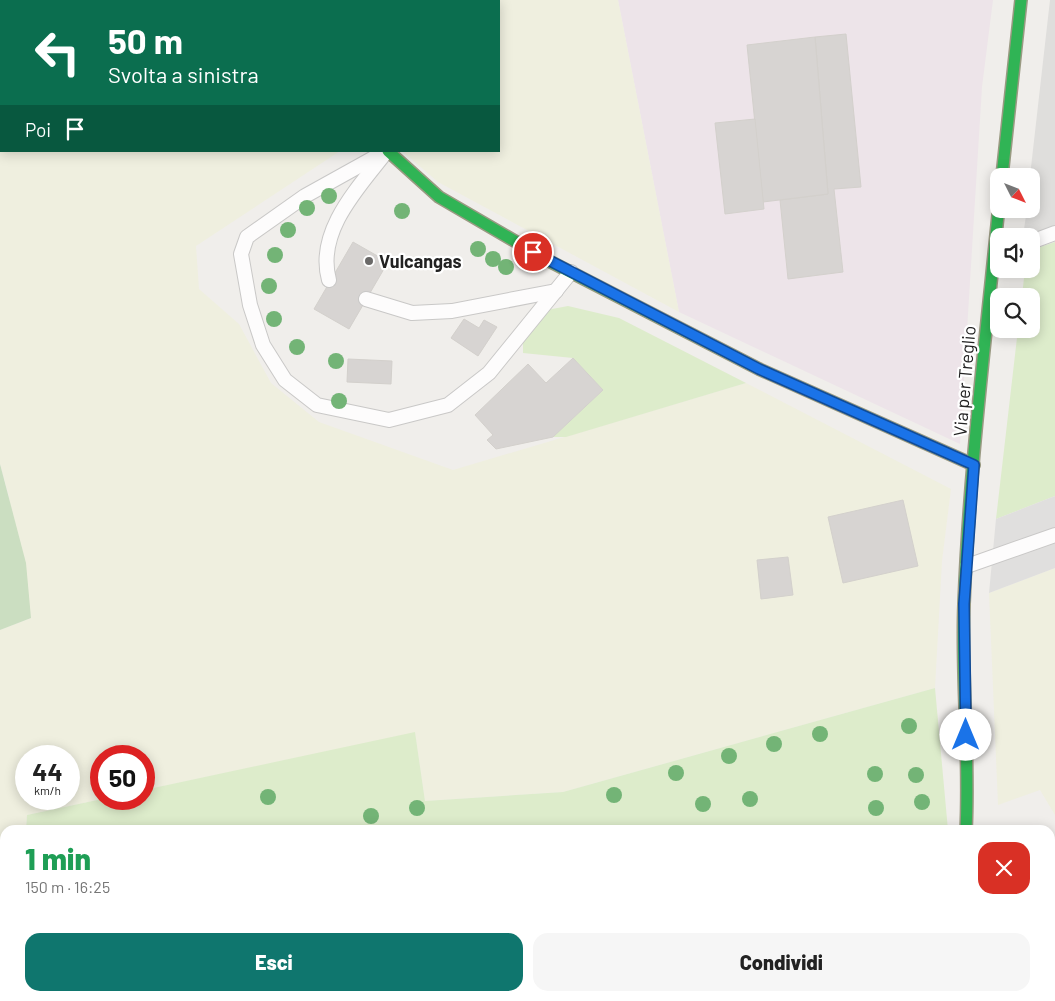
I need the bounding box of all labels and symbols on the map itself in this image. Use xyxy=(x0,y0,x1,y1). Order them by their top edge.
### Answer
north arrow xyxy=(990,168,1040,218)
pin xyxy=(512,231,554,273)
place label: Vulcangas xyxy=(379,250,462,272)
marker: Vulcangas xyxy=(363,255,375,267)
street label: Via per Treglio xyxy=(948,325,980,437)
position arrow xyxy=(939,708,991,760)
speed limit sign: 50 xyxy=(90,745,155,810)

